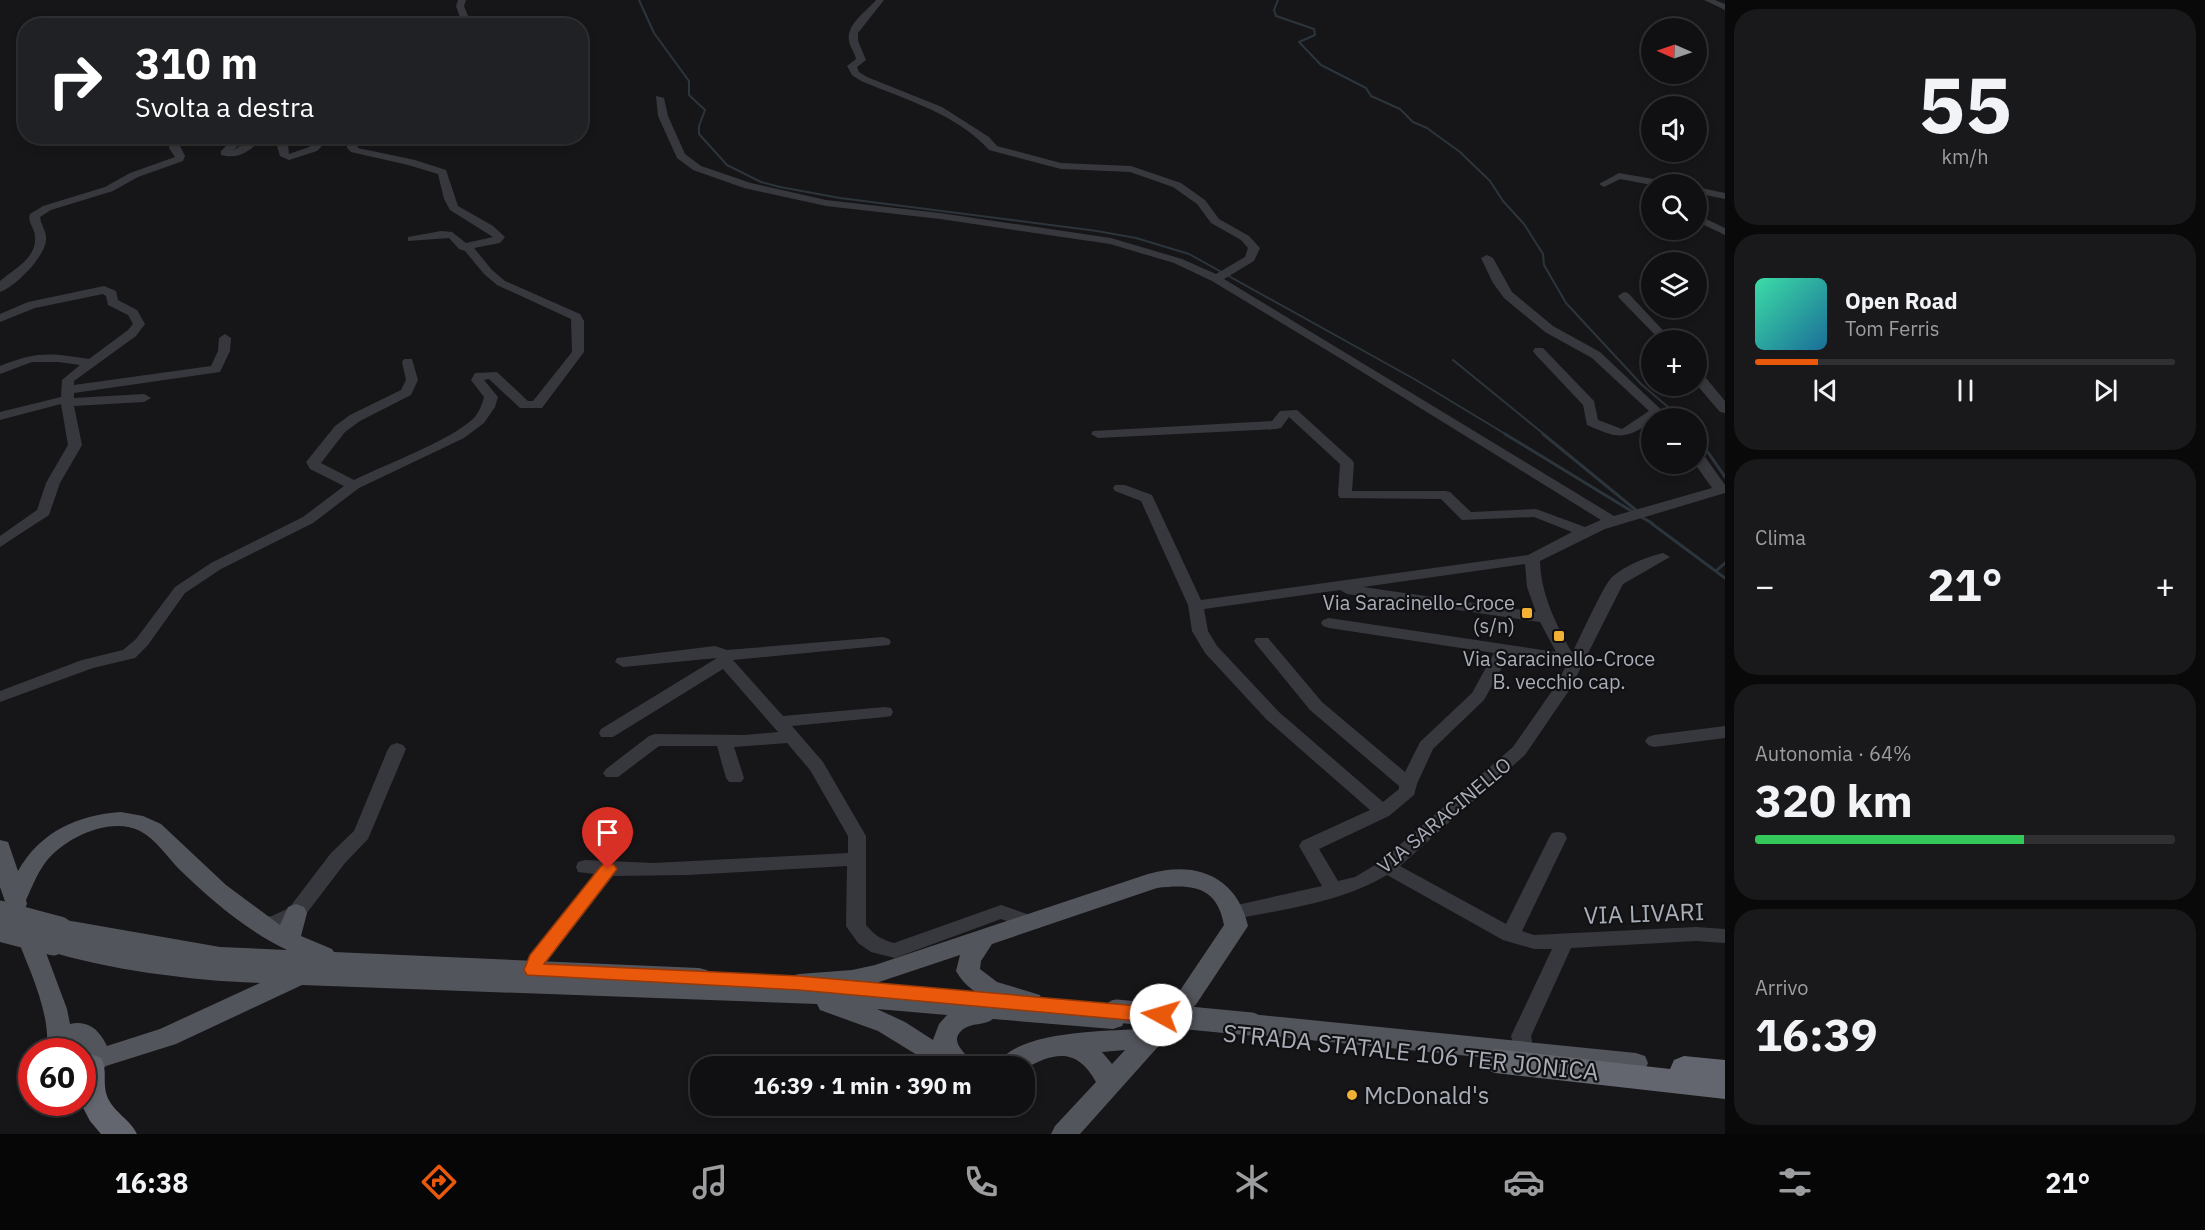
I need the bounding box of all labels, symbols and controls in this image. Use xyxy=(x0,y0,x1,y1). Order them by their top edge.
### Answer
north arrow xyxy=(1641,18,1707,84)
map controls xyxy=(1641,18,1707,474)
text: 310 m xyxy=(135,36,258,91)
icon: right xyxy=(36,42,114,120)
text: 55 xyxy=(1918,53,2012,154)
text: Svolta a destra xyxy=(135,89,314,124)
button: sound xyxy=(1641,96,1707,162)
text: km/h xyxy=(1941,143,1989,170)
button: search xyxy=(1641,174,1707,240)
button: layers xyxy=(1641,252,1707,318)
text: Open Road xyxy=(1845,286,1958,315)
text: Tom Ferris xyxy=(1845,315,1940,342)
button: + xyxy=(1641,330,1707,396)
icon: previous xyxy=(1809,374,1842,407)
icon: pause xyxy=(1949,374,1982,407)
icon: next xyxy=(2089,374,2122,407)
button: − xyxy=(1641,408,1707,474)
text: Clima xyxy=(1755,524,1806,551)
text: 21° xyxy=(1927,555,2003,613)
text: − xyxy=(1755,564,1775,607)
text: + xyxy=(2155,564,2175,607)
place label: Via Saracinello-Croce (s/n) xyxy=(1323,589,1515,639)
marker: Via Saracinello-Croce (s/n) xyxy=(1520,606,1534,620)
marker: Via Saracinello-Croce B. vecchio cap. xyxy=(1552,629,1566,643)
place label: Via Saracinello-Croce B. vecchio cap. xyxy=(1463,645,1655,695)
text: Autonomia · 64% xyxy=(1755,740,1912,767)
street label: VIA SARACINELLO xyxy=(1371,751,1517,879)
text: 320 km xyxy=(1755,771,1913,829)
pin xyxy=(582,807,633,869)
icon: arrive xyxy=(591,816,624,849)
street label: VIA LIVARI xyxy=(1583,895,1705,931)
text: Arrivo xyxy=(1755,974,1808,1001)
position arrow xyxy=(1129,983,1193,1047)
text: 16:39 xyxy=(1755,1005,1878,1063)
street label: STRADA STATALE 106 TER JONICA xyxy=(1222,1016,1600,1088)
speed limit sign: 60 xyxy=(18,1038,96,1116)
text: 16:39 · 1 min · 390 m xyxy=(753,1071,972,1100)
place label: McDonald's xyxy=(1364,1079,1490,1111)
marker: McDonald's xyxy=(1345,1088,1359,1102)
icon: directions xyxy=(418,1161,460,1203)
icon: music xyxy=(689,1161,731,1203)
icon: phone xyxy=(960,1161,1002,1203)
icon: climate xyxy=(1231,1161,1273,1203)
icon: car xyxy=(1503,1161,1545,1203)
icon: filters xyxy=(1774,1161,1816,1203)
text: 16:38 xyxy=(115,1165,188,1200)
text: 21° xyxy=(2045,1165,2090,1200)

